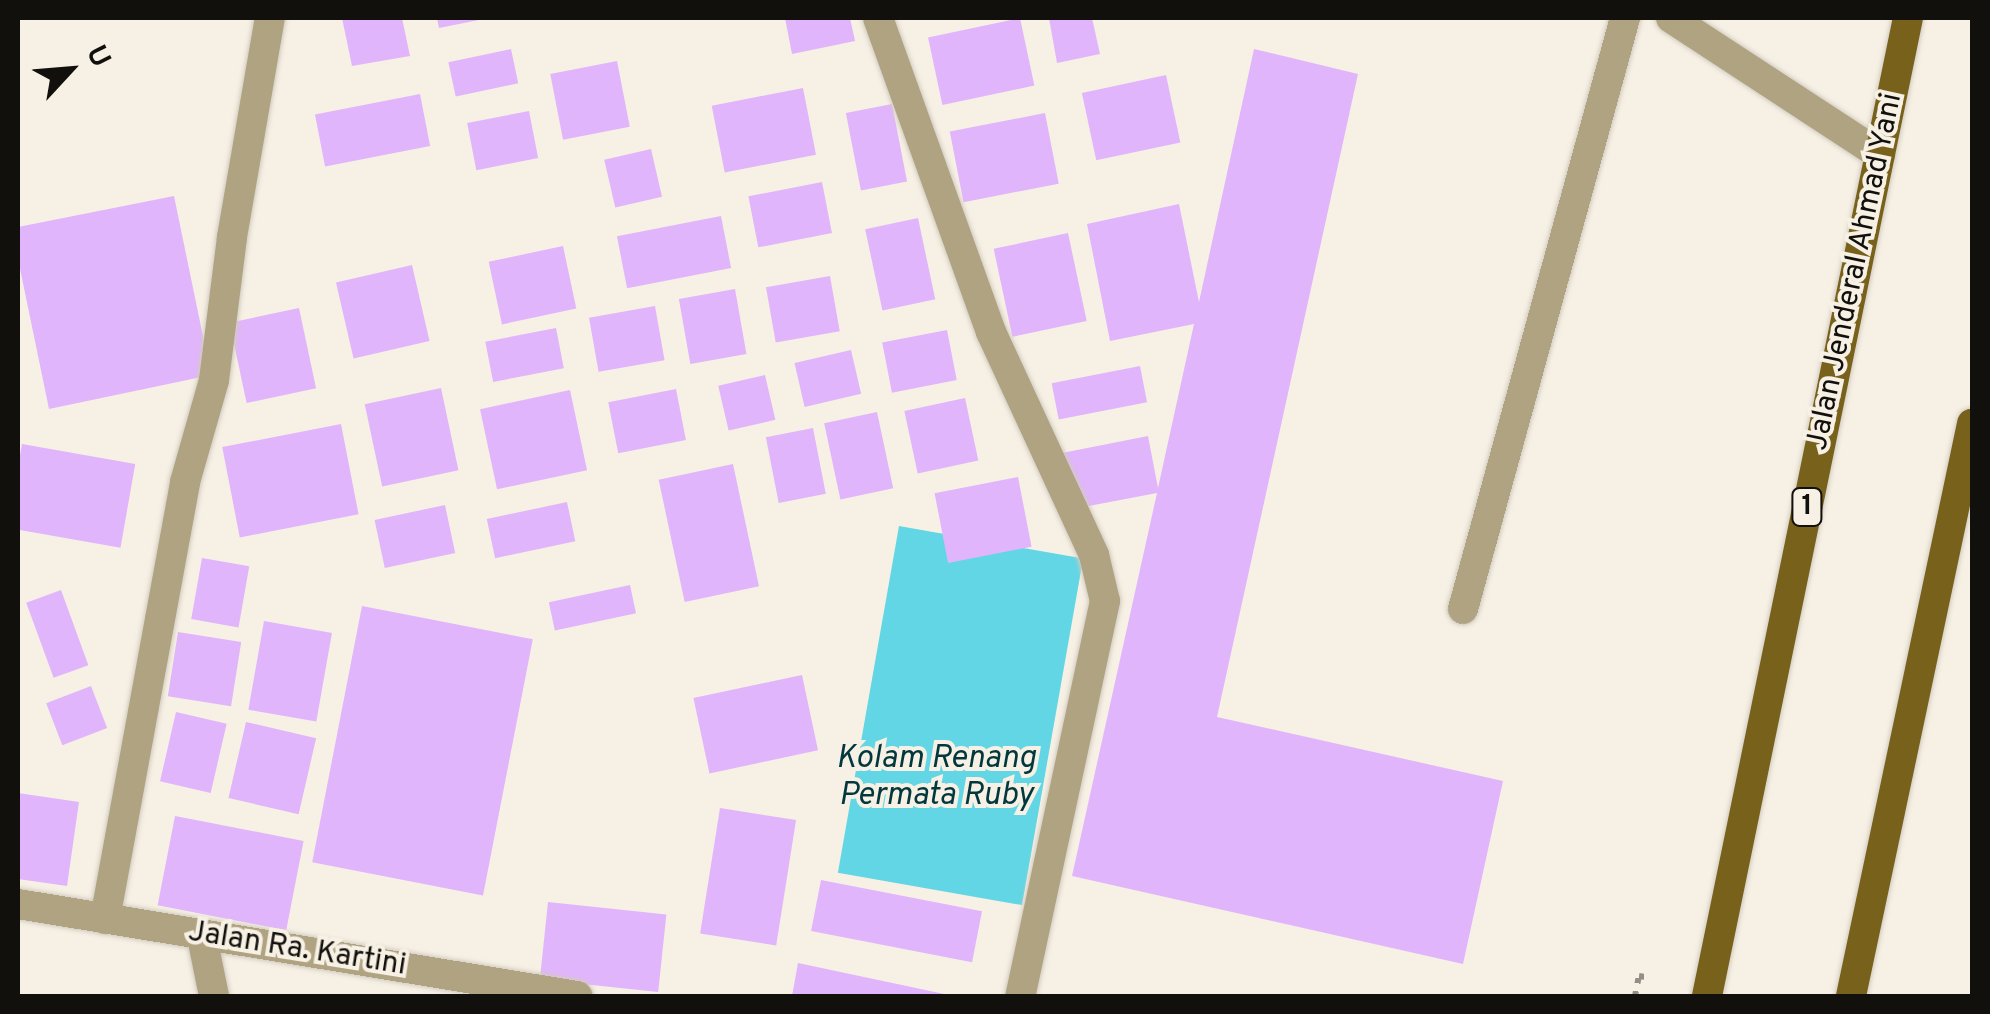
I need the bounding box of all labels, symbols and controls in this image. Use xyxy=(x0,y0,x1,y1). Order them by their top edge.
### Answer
north arrow xyxy=(20,20,120,120)
text: U xyxy=(76,40,118,74)
street label: Jalan Jenderal Ahmad Yani xyxy=(1800,89,1912,455)
road number: 1 xyxy=(1790,484,1824,530)
water label: Kolam Renang Permata Ruby xyxy=(836,741,1036,816)
street label: Jalan Ra. Kartini xyxy=(185,915,409,985)

